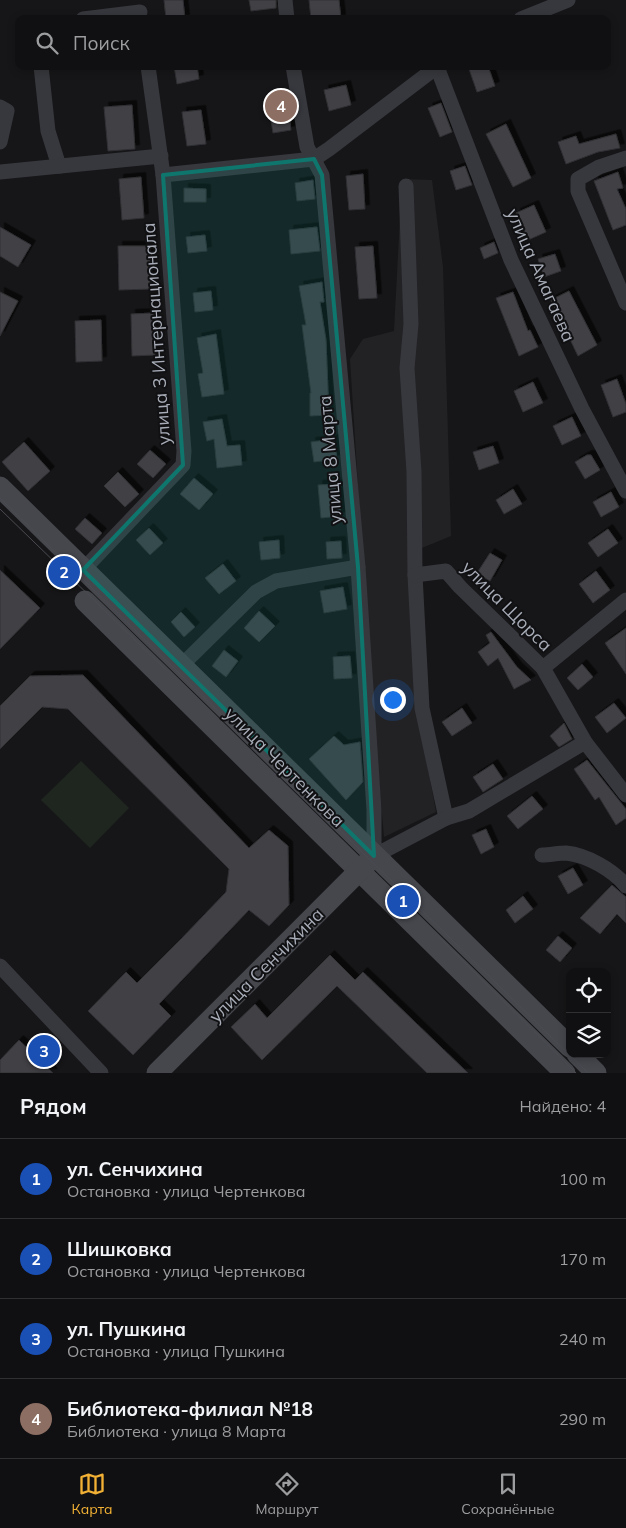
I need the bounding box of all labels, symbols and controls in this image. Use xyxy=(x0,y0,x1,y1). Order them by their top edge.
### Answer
search box xyxy=(15,15,611,70)
icon: search xyxy=(33,29,61,57)
text: Поиск xyxy=(73,31,130,55)
pin: 4 xyxy=(265,87,297,125)
street label: улица Амагаева xyxy=(501,205,581,345)
street label: улица 3 Интернационала xyxy=(137,222,175,446)
street label: улица 8 Марта xyxy=(313,395,347,525)
pin: 2 xyxy=(48,553,80,591)
street label: улица Щорса xyxy=(457,556,557,656)
your location xyxy=(380,687,406,713)
street label: улица Чертенкова xyxy=(220,702,350,832)
pin: 1 xyxy=(387,882,419,920)
street label: улица Сенчихина xyxy=(204,903,328,1027)
map controls xyxy=(566,968,611,1058)
button: locate xyxy=(566,968,611,1013)
button: layers xyxy=(566,1013,611,1058)
pin: 3 xyxy=(28,1032,60,1070)
text: Рядом xyxy=(20,1093,87,1119)
text: Найдено: 4 xyxy=(520,1096,606,1116)
text: ул. Сенчихина xyxy=(67,1157,203,1181)
text: 1 xyxy=(31,1169,41,1189)
text: 100 m xyxy=(559,1169,606,1189)
text: Остановка · улица Чертенкова xyxy=(67,1181,305,1201)
text: Шишковка xyxy=(67,1237,172,1261)
text: 2 xyxy=(31,1249,41,1269)
text: 170 m xyxy=(559,1249,606,1269)
text: Остановка · улица Чертенкова xyxy=(67,1261,305,1281)
text: ул. Пушкина xyxy=(67,1317,186,1341)
text: 3 xyxy=(31,1329,41,1349)
text: 240 m xyxy=(559,1329,606,1349)
text: Остановка · улица Пушкина xyxy=(67,1341,285,1361)
text: Библиотека-филиал №18 xyxy=(67,1397,313,1421)
text: 4 xyxy=(31,1409,41,1429)
text: 290 m xyxy=(559,1409,606,1429)
text: Библиотека · улица 8 Марта xyxy=(67,1421,286,1441)
tab: Карта xyxy=(71,1470,113,1518)
tab: Маршрут xyxy=(256,1470,318,1518)
tab: Сохранённые xyxy=(461,1470,555,1518)

